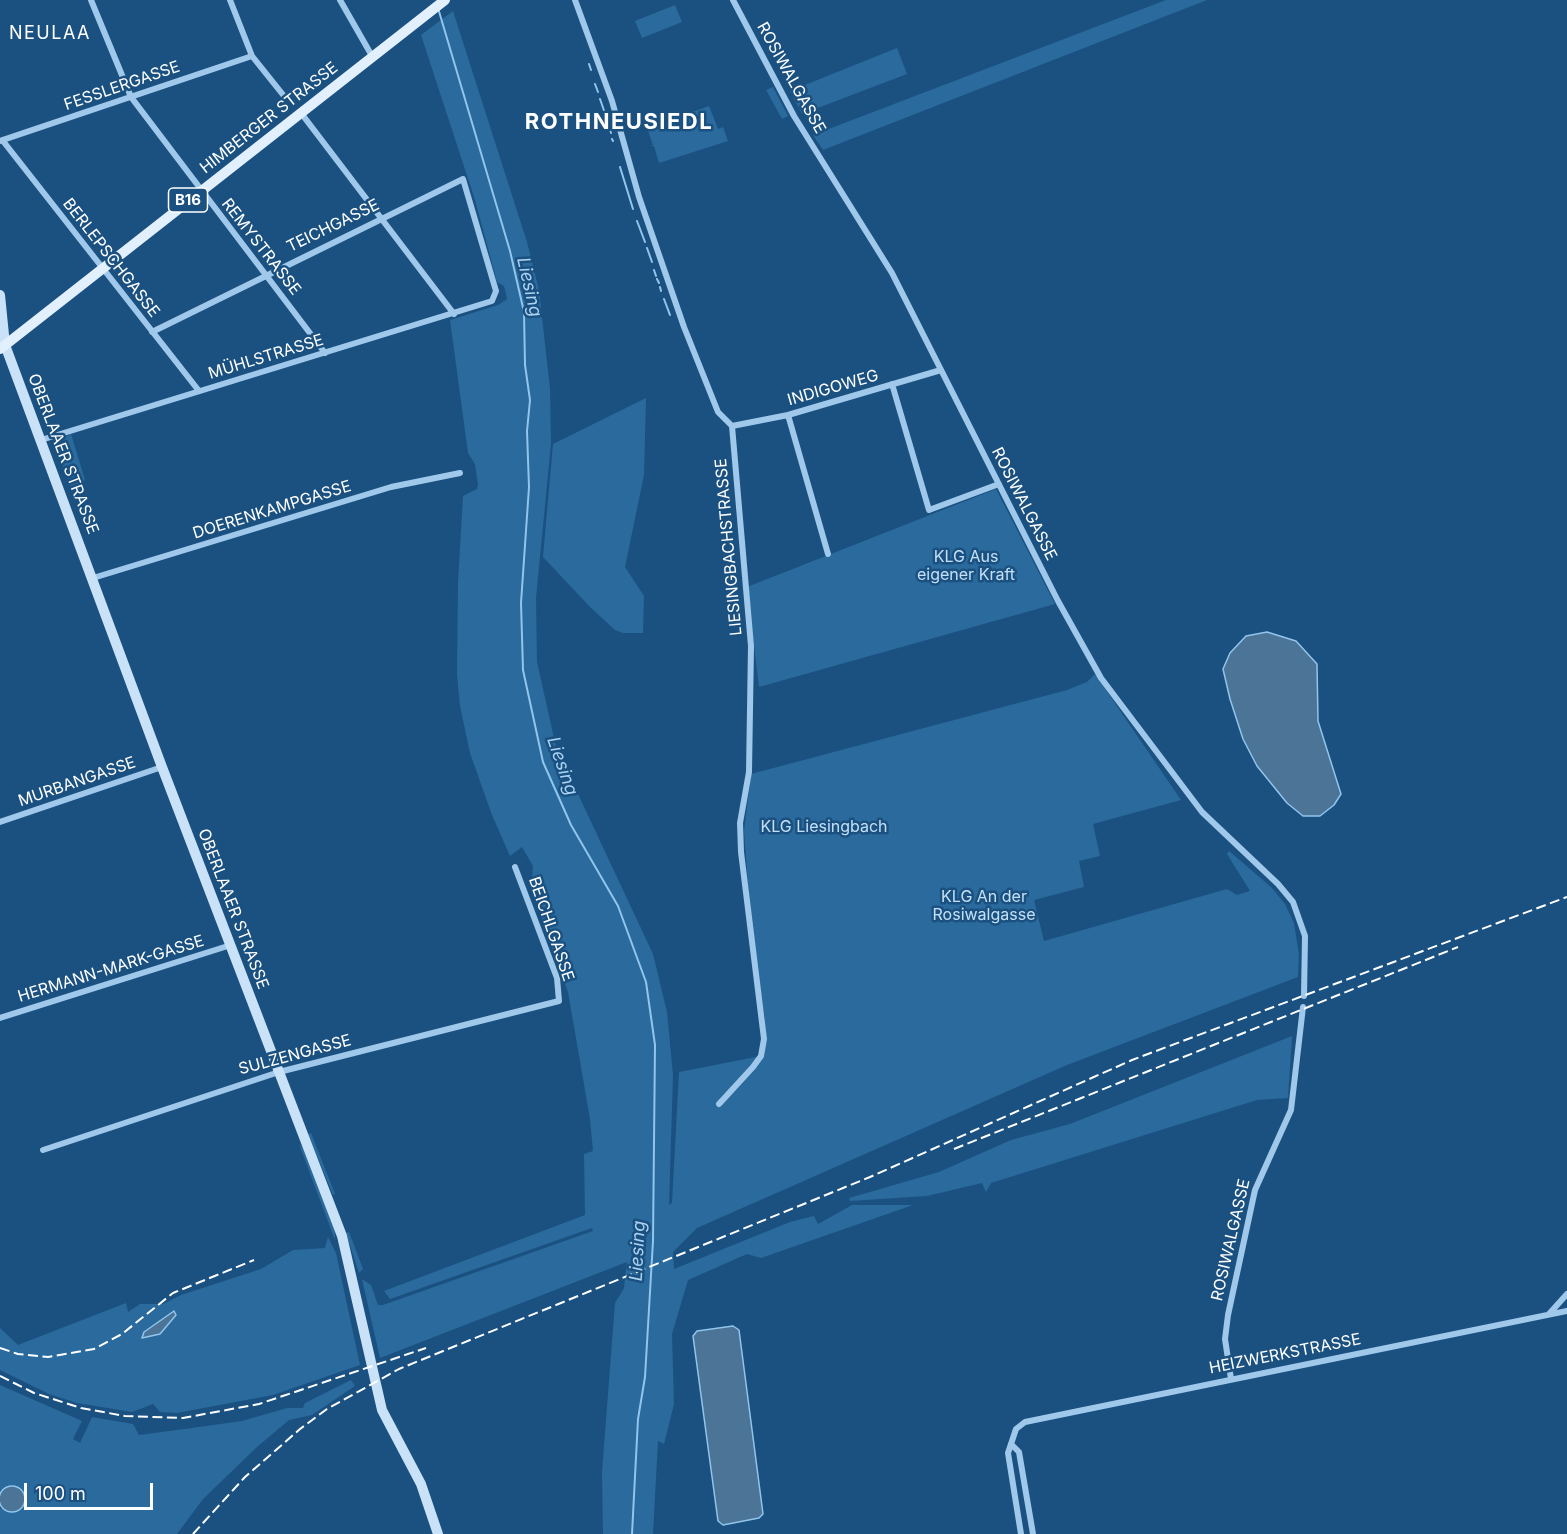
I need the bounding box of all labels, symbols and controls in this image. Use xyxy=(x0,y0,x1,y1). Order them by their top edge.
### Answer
street label: ROSIWALGASSE xyxy=(752,19,830,137)
district label: NEULAA xyxy=(9,23,91,45)
street label: FESSLERGASSE xyxy=(62,57,182,115)
street label: HIMBERGER STRASSE xyxy=(196,58,342,178)
district label: ROTHNEUSIEDL xyxy=(525,109,713,135)
road number: B16 xyxy=(168,188,207,212)
street label: BERLEPSCHGASSE xyxy=(59,195,163,321)
street label: REMYSTRASSE xyxy=(217,195,305,299)
street label: TEICHGASSE xyxy=(284,195,382,257)
water label: Liesing xyxy=(512,255,546,319)
street label: MÜHLSTRASSE xyxy=(206,330,326,384)
street label: INDIGOWEG xyxy=(785,366,881,410)
street label: OBERLAAER STRASSE xyxy=(23,371,103,537)
street label: ROSIWALGASSE xyxy=(987,444,1061,564)
street label: LIESINGBACHSTRASSE xyxy=(712,457,746,637)
street label: DOERENKAMPGASSE xyxy=(190,477,354,543)
park label: KLG Aus eigener Kraft xyxy=(917,547,1015,585)
water label: Liesing xyxy=(542,734,582,798)
street label: MURBANGASSE xyxy=(16,753,138,811)
park label: KLG Liesingbach xyxy=(760,817,888,837)
street label: OBERLAAER STRASSE xyxy=(193,826,273,992)
street label: BEICHLGASSE xyxy=(524,874,578,984)
park label: KLG An der Rosiwalgasse xyxy=(933,887,1035,925)
street label: HERMANN-MARK-GASSE xyxy=(16,932,206,1006)
street label: SULZENGASSE xyxy=(237,1031,353,1079)
street label: ROSIWALGASSE xyxy=(1208,1177,1254,1303)
water label: Liesing xyxy=(626,1220,650,1282)
street label: HEIZWERKSTRASSE xyxy=(1207,1330,1363,1378)
scale bar xyxy=(27,1471,156,1509)
text: 100 m xyxy=(35,1483,86,1504)

